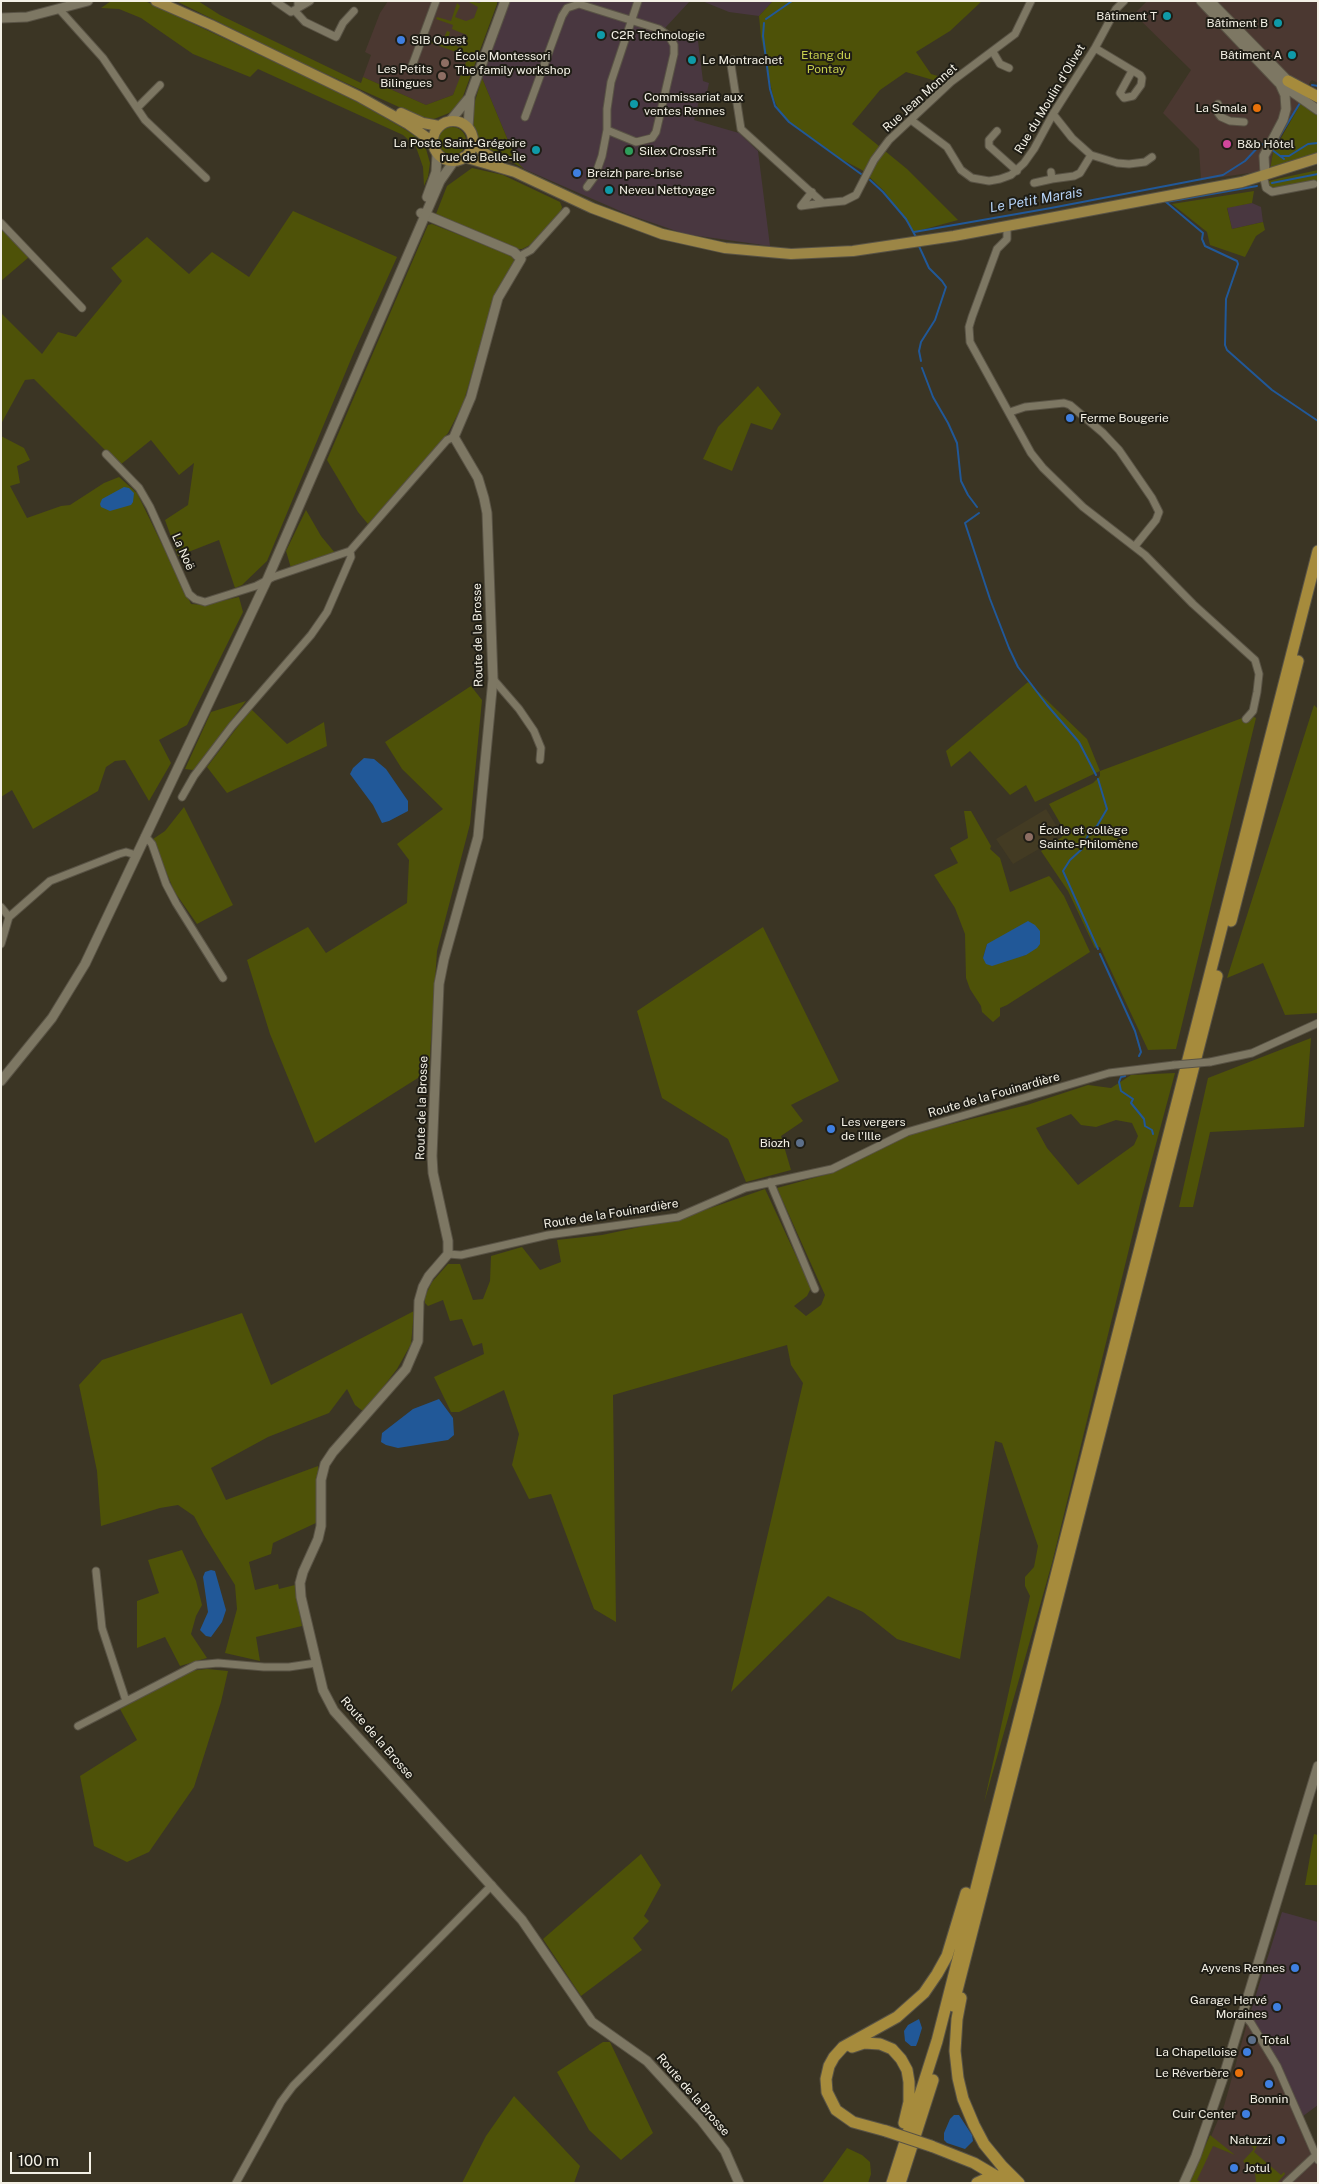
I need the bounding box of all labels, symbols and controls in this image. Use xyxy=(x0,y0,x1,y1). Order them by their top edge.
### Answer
place label: Bâtiment T xyxy=(1096,9,1157,23)
marker: Bâtiment T xyxy=(1161,10,1173,22)
place label: Bâtiment B xyxy=(1206,16,1268,30)
marker: Bâtiment B xyxy=(1272,17,1284,29)
place label: C2R Technologie xyxy=(611,28,705,42)
marker: C2R Technologie xyxy=(595,29,607,41)
place label: SIB Ouest xyxy=(411,33,466,47)
marker: SIB Ouest xyxy=(395,34,407,46)
street label: Rue du Moulin d'Olivet xyxy=(1012,42,1088,156)
park label: Etang du Pontay xyxy=(801,48,851,76)
place label: Bâtiment A xyxy=(1220,48,1282,62)
place label: École Montessori The family workshop xyxy=(455,49,571,77)
marker: Bâtiment A xyxy=(1286,49,1298,61)
place label: Le Montrachet xyxy=(702,53,783,67)
marker: Le Montrachet xyxy=(686,54,698,66)
marker: École Montessori The family workshop xyxy=(439,57,451,69)
street label: Rue Jean Monnet xyxy=(880,61,960,135)
place label: Les Petits Bilingues xyxy=(377,62,432,90)
marker: Les Petits Bilingues xyxy=(436,70,448,82)
place label: Commissariat aux ventes Rennes xyxy=(644,90,744,118)
marker: Commissariat aux ventes Rennes xyxy=(628,98,640,110)
place label: La Smala xyxy=(1195,101,1247,115)
marker: La Smala xyxy=(1251,102,1263,114)
place label: La Poste Saint-Grégoire rue de Belle-Île xyxy=(393,136,526,164)
place label: B&b Hôtel xyxy=(1237,137,1294,151)
marker: B&b Hôtel xyxy=(1221,138,1233,150)
marker: La Poste Saint-Grégoire rue de Belle-Île xyxy=(530,144,542,156)
place label: Silex CrossFit xyxy=(639,144,716,158)
marker: Silex CrossFit xyxy=(623,145,635,157)
place label: Breizh pare-brise xyxy=(587,166,682,180)
marker: Breizh pare-brise xyxy=(571,167,583,179)
place label: Neveu Nettoyage xyxy=(619,183,715,197)
marker: Neveu Nettoyage xyxy=(603,184,615,196)
water label: Le Petit Marais xyxy=(988,184,1084,216)
place label: Ferme Bougerie xyxy=(1080,411,1169,425)
marker: Ferme Bougerie xyxy=(1064,412,1076,424)
street label: La Noë xyxy=(169,531,197,573)
street label: Route de la Brosse xyxy=(470,583,486,687)
place label: École et collège Sainte-Philomène xyxy=(1039,823,1138,851)
marker: École et collège Sainte-Philomène xyxy=(1023,831,1035,843)
street label: Route de la Brosse xyxy=(413,1056,431,1160)
street label: Route de la Fouinardière xyxy=(927,1069,1061,1121)
place label: Les vergers de l'Ille xyxy=(841,1115,905,1143)
marker: Les vergers de l'Ille xyxy=(825,1123,837,1135)
place label: Biozh xyxy=(760,1136,790,1150)
marker: Biozh xyxy=(794,1137,806,1149)
street label: Route de la Fouinardière xyxy=(543,1196,679,1232)
street label: Route de la Brosse xyxy=(337,1694,417,1782)
place label: Ayvens Rennes xyxy=(1201,1961,1285,1975)
marker: Ayvens Rennes xyxy=(1289,1962,1301,1974)
place label: Garage Hervé Moraines xyxy=(1190,1993,1267,2021)
marker: Garage Hervé Moraines xyxy=(1271,2001,1283,2013)
place label: Total xyxy=(1262,2033,1290,2047)
marker: Total xyxy=(1246,2034,1258,2046)
place label: La Chapelloise xyxy=(1156,2045,1237,2059)
marker: La Chapelloise xyxy=(1241,2046,1253,2058)
street label: Route de la Brosse xyxy=(653,2051,733,2139)
place label: Le Réverbère xyxy=(1155,2066,1229,2080)
marker: Le Réverbère xyxy=(1233,2067,1245,2079)
marker: Bonnin xyxy=(1263,2078,1275,2090)
place label: Bonnin xyxy=(1250,2092,1288,2106)
place label: Cuir Center xyxy=(1172,2107,1236,2121)
marker: Cuir Center xyxy=(1240,2108,1252,2120)
place label: Natuzzi xyxy=(1229,2133,1271,2147)
marker: Natuzzi xyxy=(1275,2134,1287,2146)
scale bar xyxy=(12,2142,94,2174)
text: 100 m xyxy=(18,2152,59,2169)
place label: Jotul xyxy=(1244,2161,1270,2175)
marker: Jotul xyxy=(1228,2162,1240,2174)

